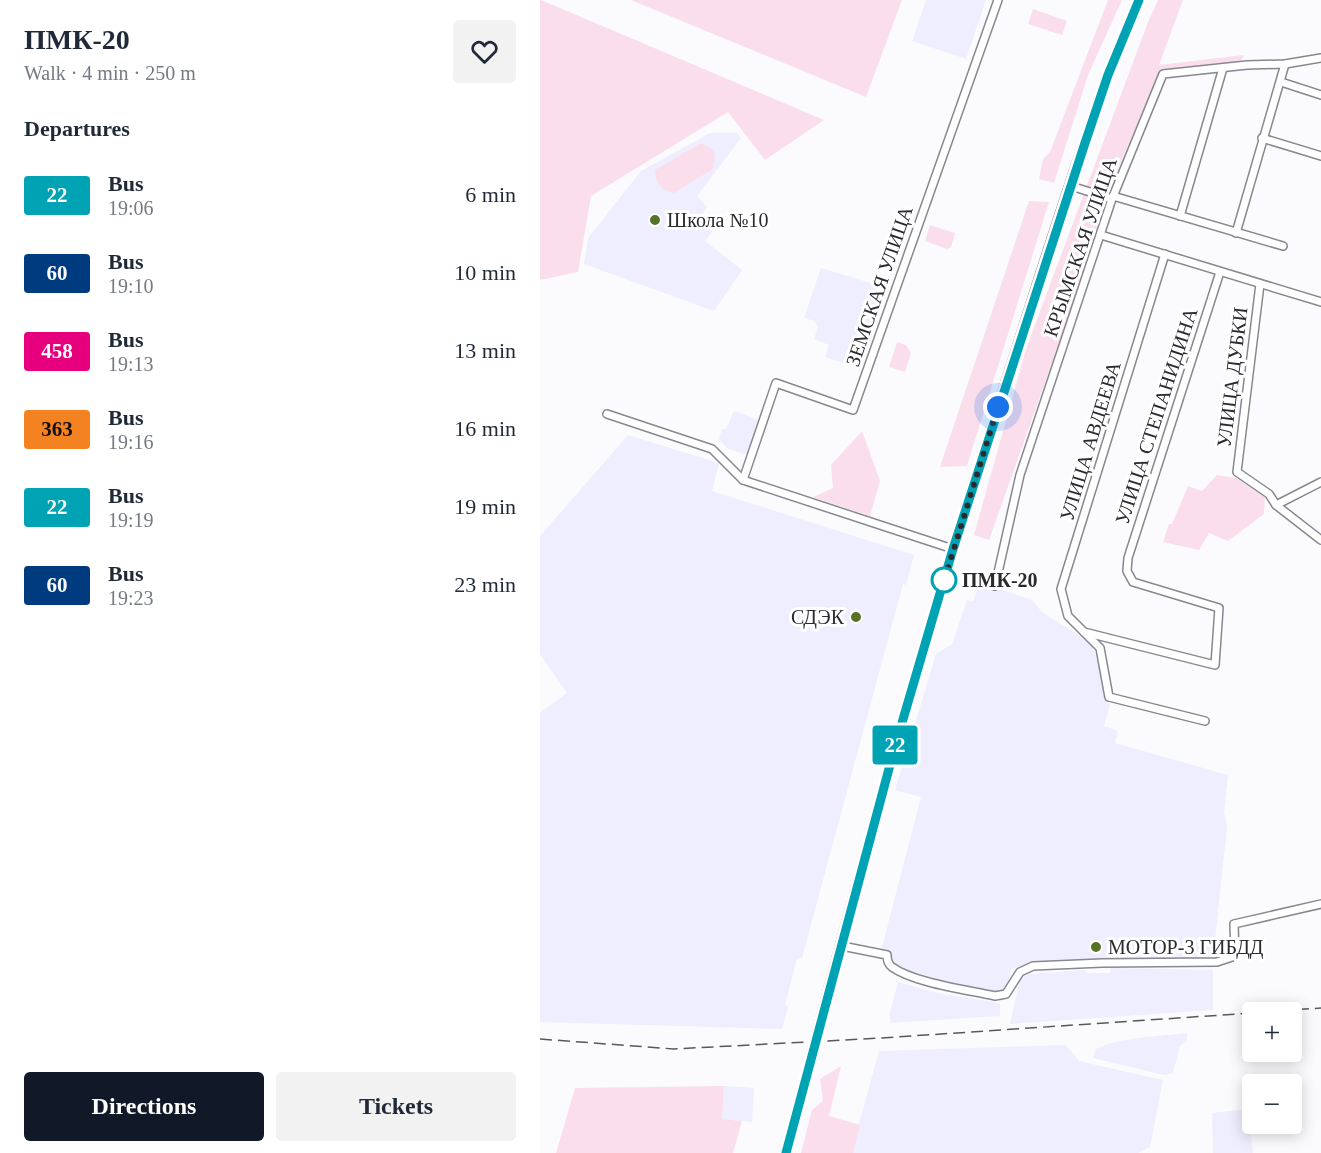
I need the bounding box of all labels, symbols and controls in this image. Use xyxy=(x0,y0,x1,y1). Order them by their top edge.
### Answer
button: heart xyxy=(453,20,516,83)
text: ПМК-20 xyxy=(24,24,130,55)
text: Walk · 4 min · 250 m xyxy=(24,62,196,84)
text: Departures xyxy=(24,116,130,141)
street label: КРЫМСКАЯ УЛИЦА xyxy=(1039,154,1122,340)
text: Bus xyxy=(108,171,143,196)
text: 6 min xyxy=(465,182,516,207)
text: 22 xyxy=(47,183,68,207)
text: 19:06 xyxy=(108,197,154,219)
street label: ЗЕМСКАЯ УЛИЦА xyxy=(841,202,918,369)
place label: Школа №10 xyxy=(667,209,769,231)
marker: Школа №10 xyxy=(648,213,662,227)
text: Bus xyxy=(108,249,143,274)
text: 10 min xyxy=(454,260,516,285)
text: 60 xyxy=(47,261,68,285)
text: 19:10 xyxy=(108,275,154,297)
street label: УЛИЦА СТЕПАНИДИНА xyxy=(1111,304,1203,527)
street label: УЛИЦА ДУБКИ xyxy=(1212,306,1253,448)
text: Bus xyxy=(108,327,143,352)
text: 13 min xyxy=(454,338,516,363)
text: 458 xyxy=(41,339,73,363)
text: 19:13 xyxy=(108,353,154,375)
street label: УЛИЦА АВДЕЕВА xyxy=(1055,358,1126,524)
your location xyxy=(983,392,1013,422)
text: Bus xyxy=(108,405,143,430)
text: 16 min xyxy=(454,416,516,441)
text: 363 xyxy=(41,417,73,441)
text: 19:16 xyxy=(108,431,154,453)
text: Bus xyxy=(108,483,143,508)
text: 19 min xyxy=(454,494,516,519)
text: 22 xyxy=(47,495,68,519)
text: 19:19 xyxy=(108,509,154,531)
text: Bus xyxy=(108,561,143,586)
marker: ПМК-20 xyxy=(931,567,957,593)
place label: ПМК-20 xyxy=(962,569,1038,591)
text: 23 min xyxy=(454,572,516,597)
text: 60 xyxy=(47,573,68,597)
text: 19:23 xyxy=(108,587,154,609)
place label: СДЭК xyxy=(791,606,845,629)
marker: СДЭК xyxy=(849,610,863,624)
line badge: 22 xyxy=(868,726,922,764)
text: 22 xyxy=(885,733,906,757)
place label: МОТОР-3 ГИБДД xyxy=(1108,936,1264,959)
marker: МОТОР-3 ГИБДД xyxy=(1089,940,1103,954)
map controls xyxy=(1242,1002,1302,1134)
button: + xyxy=(1242,1002,1302,1062)
button: Directions xyxy=(24,1072,264,1141)
button: Tickets xyxy=(276,1072,516,1141)
button: − xyxy=(1242,1074,1302,1134)

